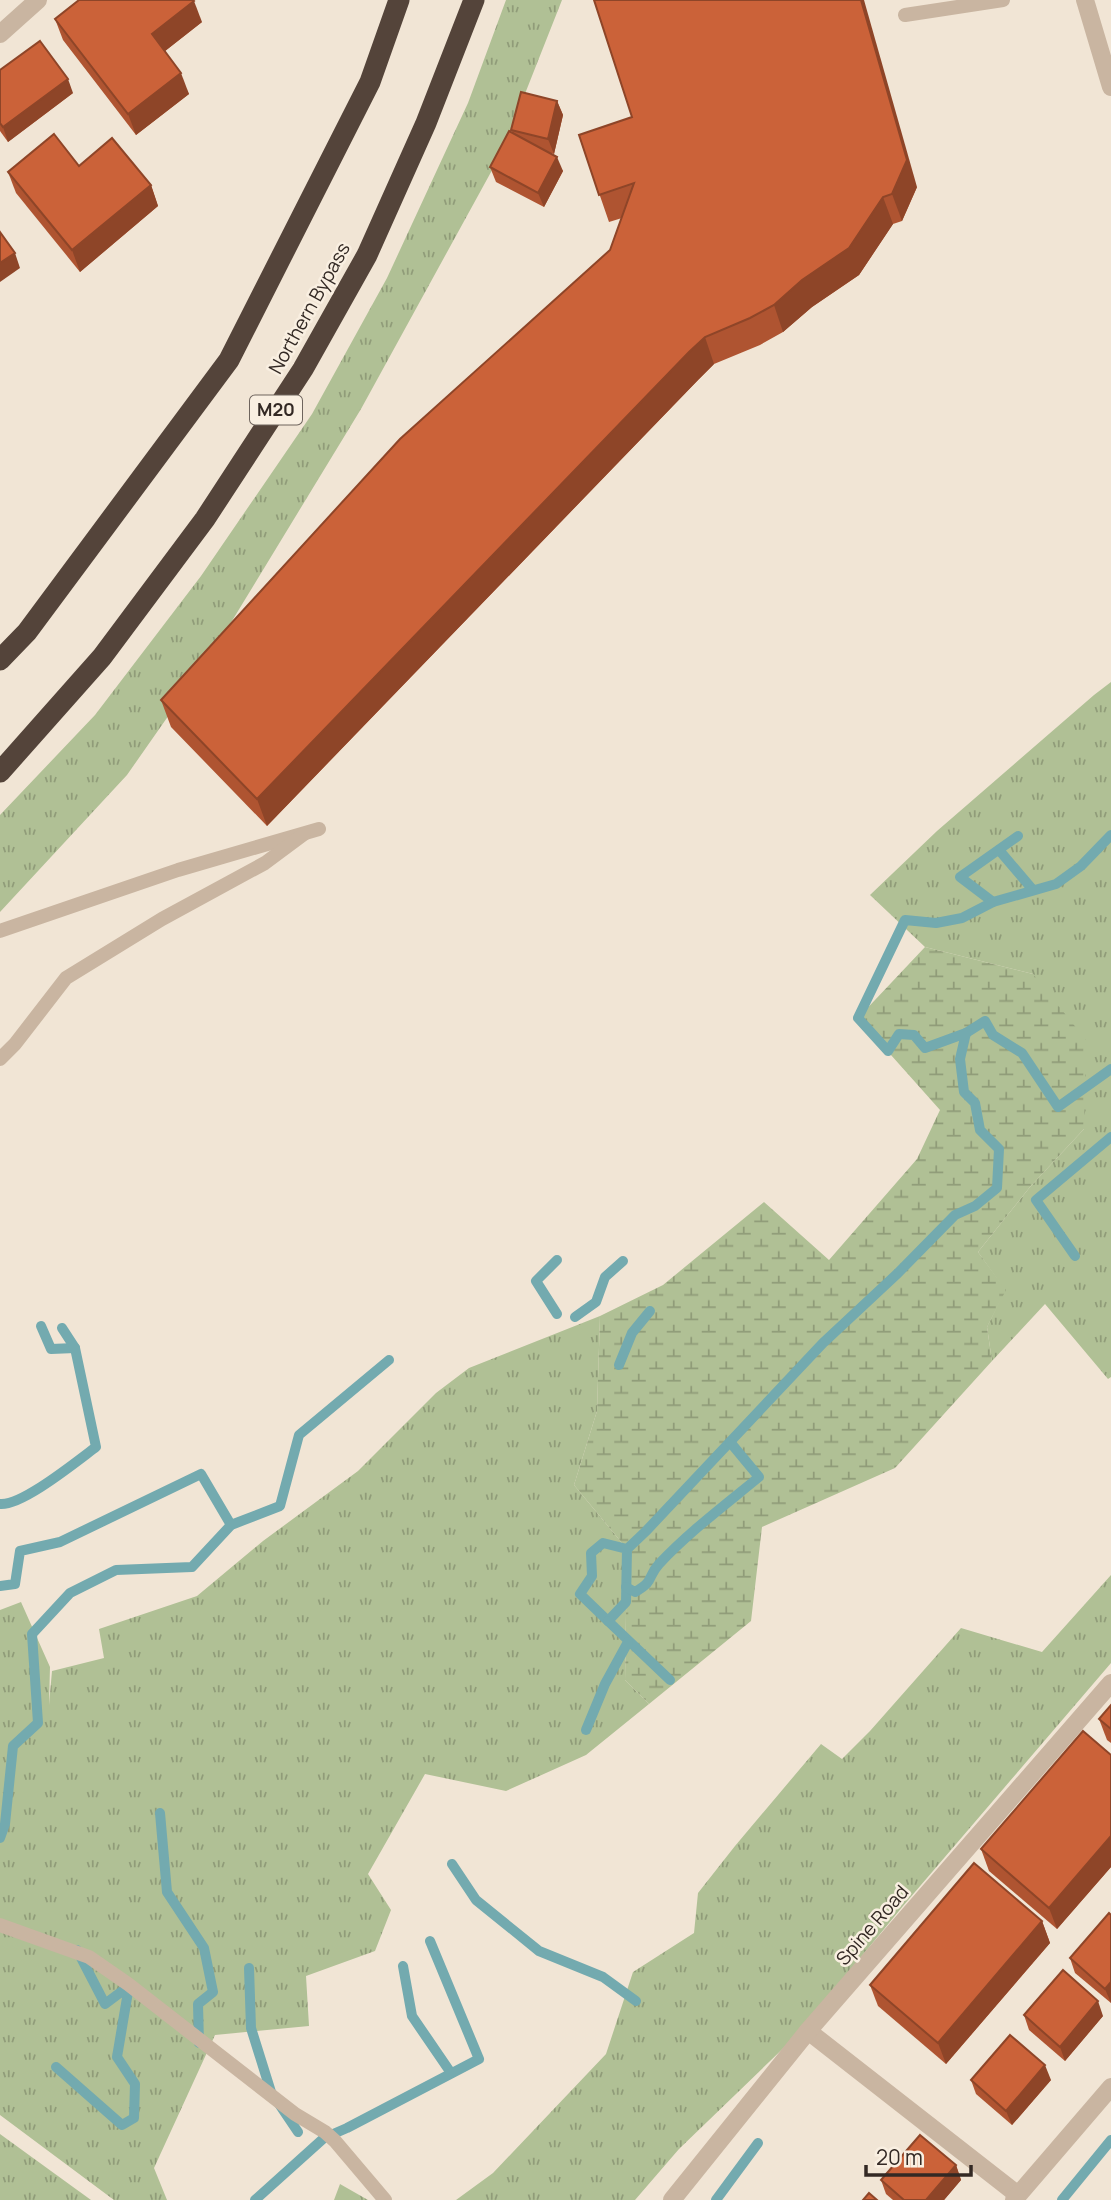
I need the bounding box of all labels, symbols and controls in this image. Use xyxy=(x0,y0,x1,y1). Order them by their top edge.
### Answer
street label: Northern Bypass xyxy=(262,238,356,378)
road number: M20 xyxy=(250,396,302,424)
street label: Spine Road xyxy=(830,1879,914,1971)
scale bar xyxy=(866,2134,971,2178)
text: 20 m xyxy=(876,2143,923,2171)

